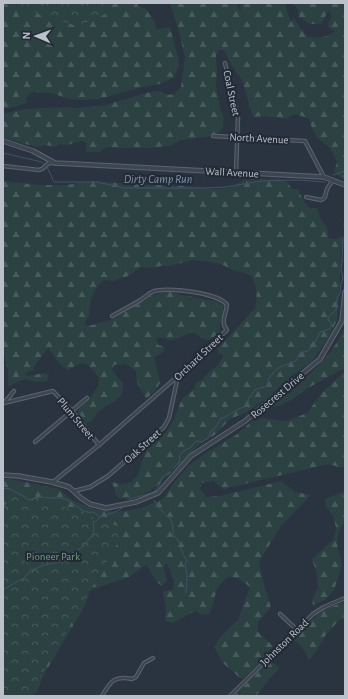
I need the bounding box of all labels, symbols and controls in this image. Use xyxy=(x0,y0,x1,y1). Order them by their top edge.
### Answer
north arrow xyxy=(16,16,56,56)
text: N xyxy=(21,32,32,40)
street label: Coal Street xyxy=(221,69,242,117)
street label: North Avenue xyxy=(229,131,289,146)
street label: Wall Avenue xyxy=(205,166,259,179)
water label: Dirty Camp Run xyxy=(124,173,192,186)
street label: Orchard Street xyxy=(172,332,225,383)
street label: Rosecrest Drive xyxy=(249,370,306,421)
street label: Plum Street xyxy=(55,395,96,442)
street label: Oak Street xyxy=(122,427,163,465)
park label: Pioneer Park xyxy=(26,551,80,562)
street label: Johnston Road xyxy=(258,617,311,668)

